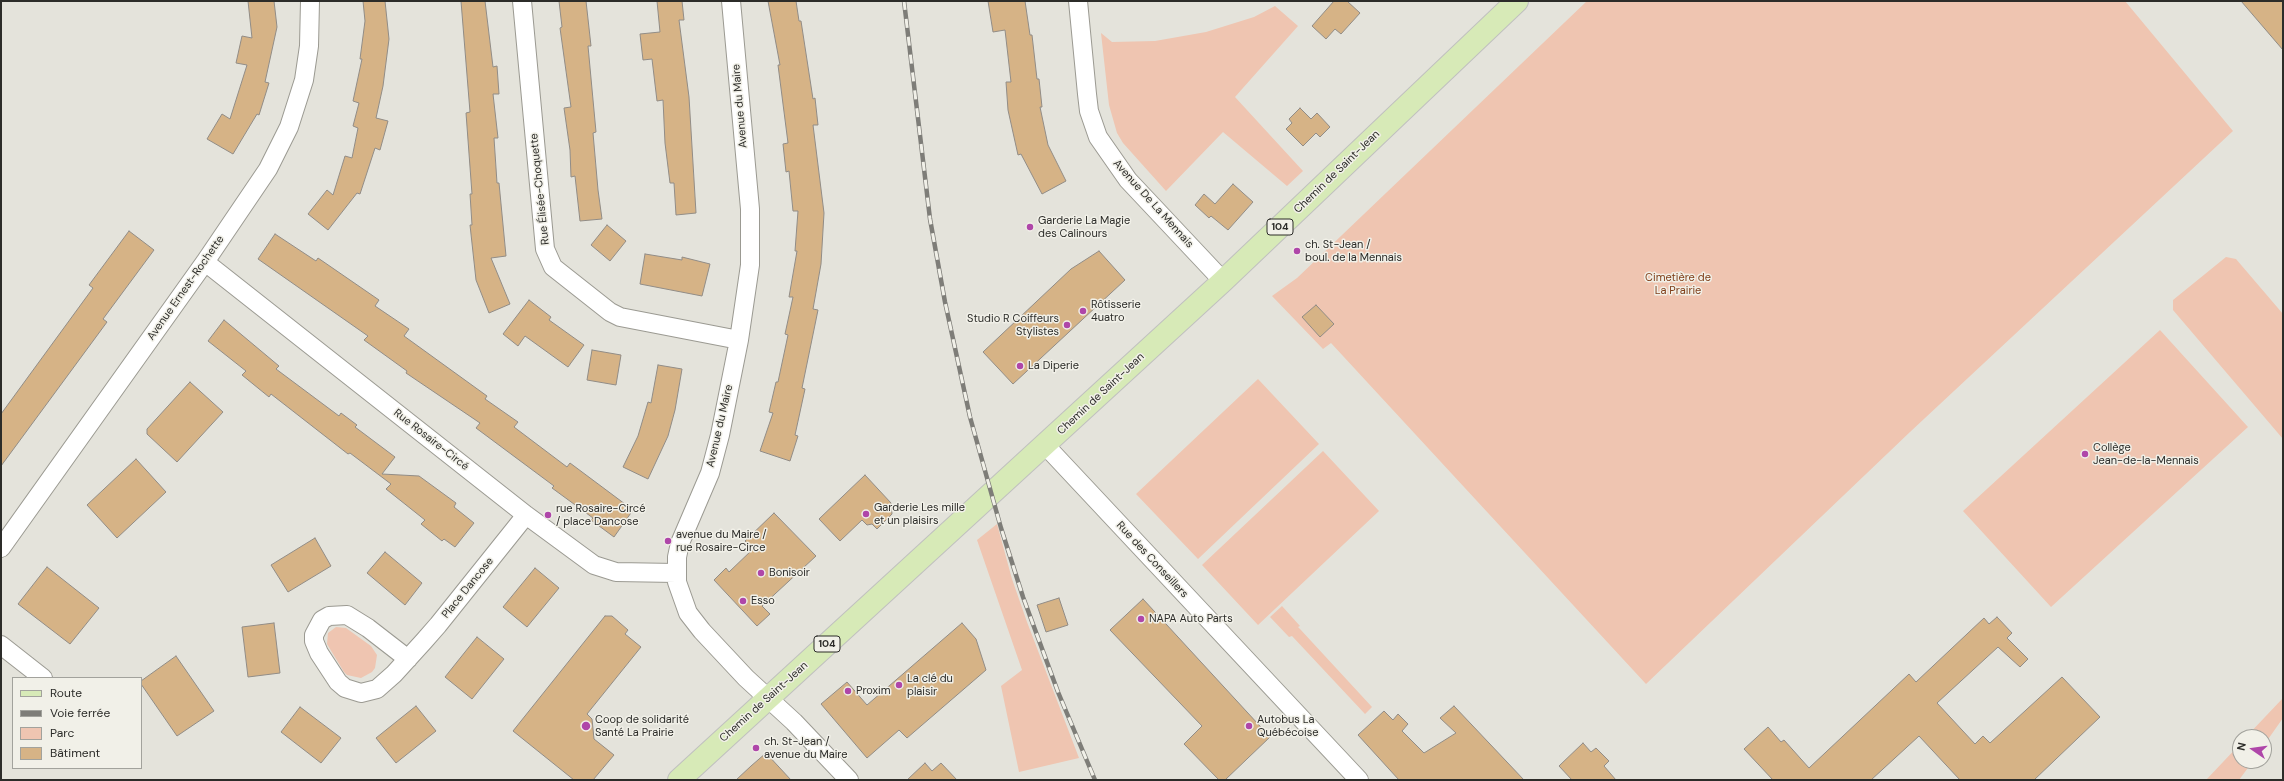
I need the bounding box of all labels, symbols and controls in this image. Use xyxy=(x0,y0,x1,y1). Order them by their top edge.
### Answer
street label: Avenue du Maire xyxy=(730,63,750,149)
street label: Chemin de Saint-Jean xyxy=(1291,128,1383,216)
street label: Rue Élisée-Choquette xyxy=(528,133,552,245)
street label: Avenue De La Mennais xyxy=(1110,157,1196,251)
place label: Garderie La Magie des Calinours xyxy=(1038,214,1130,240)
road number: 104 xyxy=(1267,219,1293,235)
marker: Garderie La Magie des Calinours xyxy=(1025,222,1035,232)
street label: Avenue Ernest-Rochette xyxy=(145,233,227,343)
place label: ch. St-Jean / boul. de la Mennais xyxy=(1305,238,1402,264)
marker: ch. St-Jean / boul. de la Mennais xyxy=(1292,246,1302,256)
park label: Cimetière de La Prairie xyxy=(1645,271,1711,297)
place label: Rôtisserie 4uatro xyxy=(1091,298,1141,324)
marker: Rôtisserie 4uatro xyxy=(1078,306,1088,316)
place label: Studio R Coiffeurs Stylistes xyxy=(967,312,1059,338)
marker: Studio R Coiffeurs Stylistes xyxy=(1062,320,1072,330)
street label: Chemin de Saint-Jean xyxy=(1055,350,1147,438)
place label: La Diperie xyxy=(1028,359,1079,373)
marker: La Diperie xyxy=(1015,361,1025,371)
street label: Avenue du Maire xyxy=(704,383,736,469)
street label: Rue Rosaire-Circé xyxy=(391,407,471,473)
place label: Collège Jean-de-la-Mennais xyxy=(2093,441,2199,467)
marker: Collège Jean-de-la-Mennais xyxy=(2080,449,2090,459)
place label: Garderie Les mille et un plaisirs xyxy=(874,501,965,527)
place label: rue Rosaire-Circé / place Dancose xyxy=(556,502,645,528)
marker: Garderie Les mille et un plaisirs xyxy=(861,509,871,519)
marker: rue Rosaire-Circé / place Dancose xyxy=(543,510,553,520)
street label: Rue des Conseillers xyxy=(1113,519,1191,601)
place label: avenue du Maire / rue Rosaire-Circe xyxy=(676,528,767,554)
marker: avenue du Maire / rue Rosaire-Circe xyxy=(663,536,673,546)
street label: Place Dancose xyxy=(439,555,497,621)
place label: Bonisoir xyxy=(769,566,810,580)
marker: Bonisoir xyxy=(756,568,766,578)
place label: Esso xyxy=(751,594,775,608)
marker: Esso xyxy=(738,596,748,606)
place label: NAPA Auto Parts xyxy=(1149,612,1233,626)
marker: NAPA Auto Parts xyxy=(1136,614,1146,624)
road number: 104 xyxy=(814,636,840,652)
street label: Chemin de Saint-Jean xyxy=(717,659,811,745)
place label: La clé du plaisir xyxy=(907,672,953,698)
legend xyxy=(12,677,142,769)
marker: La clé du plaisir xyxy=(894,680,904,690)
place label: Proxim xyxy=(856,684,890,698)
text: Route xyxy=(50,685,82,701)
marker: Proxim xyxy=(843,686,853,696)
text: Voie ferrée xyxy=(50,705,110,721)
place label: Coop de solidarité Santé La Prairie xyxy=(595,713,689,739)
place label: Autobus La Québécoise xyxy=(1257,713,1318,739)
marker: Coop de solidarité Santé La Prairie xyxy=(580,720,592,732)
marker: Autobus La Québécoise xyxy=(1244,721,1254,731)
text: Parc xyxy=(50,725,74,741)
north arrow xyxy=(2232,729,2272,769)
place label: ch. St-Jean / avenue du Maire xyxy=(764,735,847,761)
text: N xyxy=(2234,741,2249,752)
marker: ch. St-Jean / avenue du Maire xyxy=(751,743,761,753)
text: Bâtiment xyxy=(50,745,100,761)

